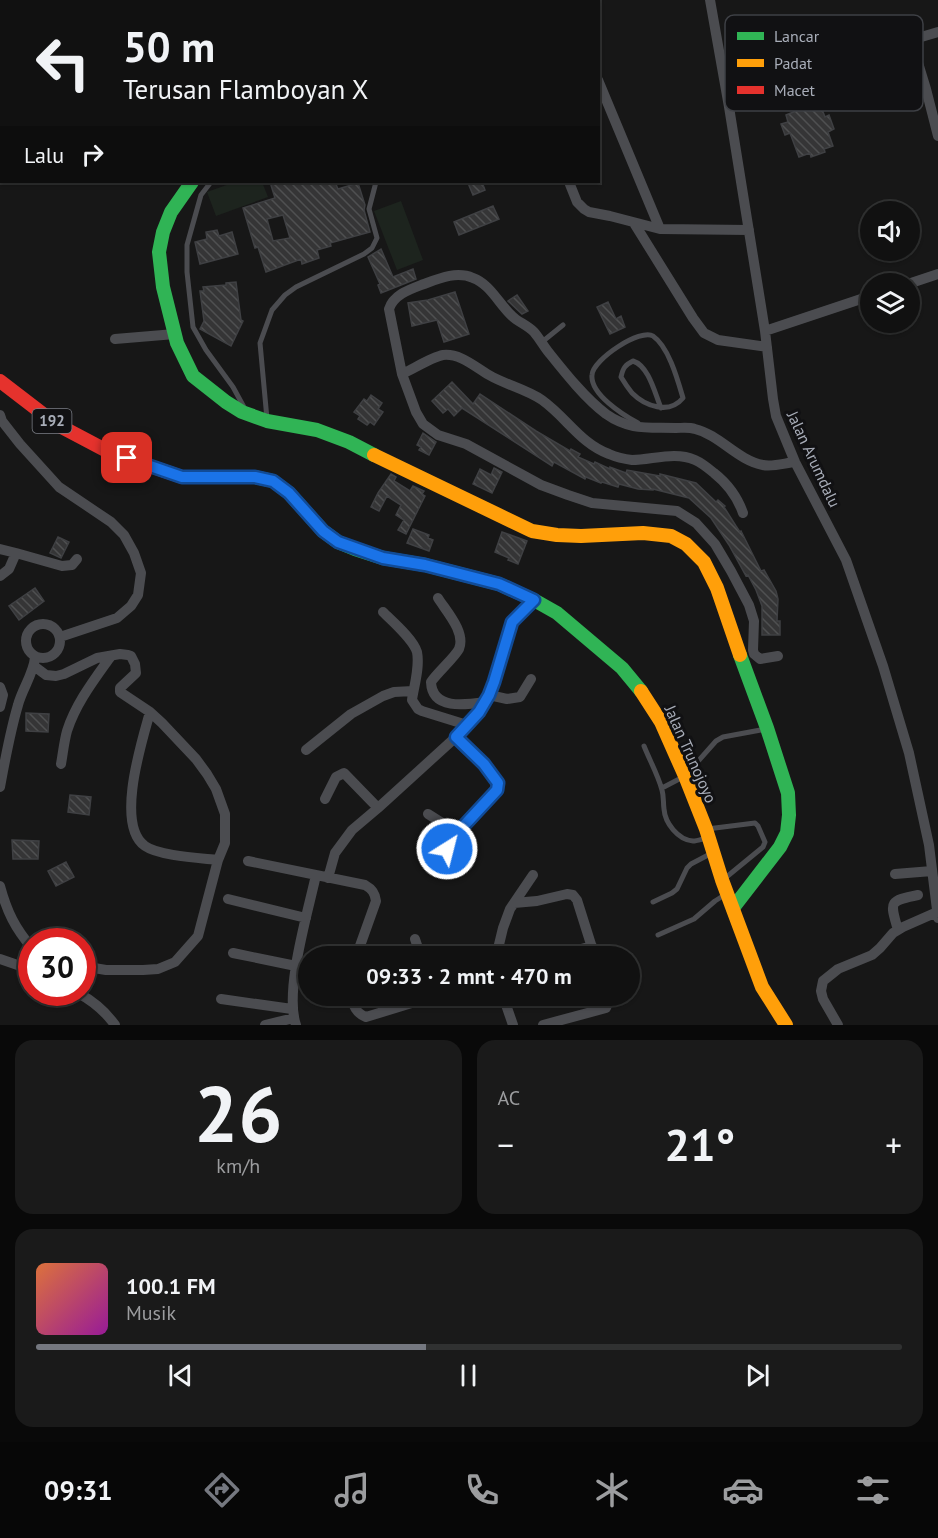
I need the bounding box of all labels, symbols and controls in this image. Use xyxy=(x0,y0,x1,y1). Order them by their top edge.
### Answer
legend xyxy=(725,15,923,111)
text: 50 m xyxy=(123,19,215,74)
icon: left xyxy=(24,24,102,102)
text: Lancar xyxy=(774,26,820,46)
text: Padat xyxy=(774,53,813,73)
text: Terusan Flamboyan X xyxy=(123,72,368,106)
text: Macet xyxy=(774,80,816,100)
icon: right xyxy=(76,138,109,171)
text: Lalu xyxy=(24,141,64,169)
map controls xyxy=(860,201,920,333)
button: sound xyxy=(860,201,920,261)
button: layers xyxy=(860,273,920,333)
street label: Jalan Arumdalu xyxy=(783,407,845,510)
road number: 192 xyxy=(32,409,72,433)
pin xyxy=(101,432,152,483)
icon: arrive xyxy=(110,441,143,474)
street label: Jalan Trunojoyo xyxy=(660,701,721,806)
position arrow xyxy=(415,817,479,881)
speed limit sign: 30 xyxy=(18,928,96,1006)
text: 09:33 · 2 mnt · 470 m xyxy=(366,962,572,990)
text: 26 xyxy=(194,1063,282,1164)
text: AC xyxy=(498,1085,520,1111)
text: 21° xyxy=(664,1115,735,1173)
text: − xyxy=(498,1123,514,1166)
text: + xyxy=(885,1123,902,1166)
text: km/h xyxy=(216,1153,260,1179)
text: 100.1 FM xyxy=(126,1272,216,1300)
text: Musik xyxy=(126,1300,176,1326)
icon: previous xyxy=(164,1359,197,1392)
icon: pause xyxy=(452,1359,485,1392)
icon: next xyxy=(741,1359,774,1392)
icon: directions xyxy=(201,1469,243,1511)
icon: music xyxy=(331,1469,373,1511)
icon: phone xyxy=(461,1469,503,1511)
icon: climate xyxy=(591,1469,633,1511)
icon: car xyxy=(722,1469,764,1511)
icon: filters xyxy=(852,1469,894,1511)
text: 09:31 xyxy=(44,1473,113,1507)

